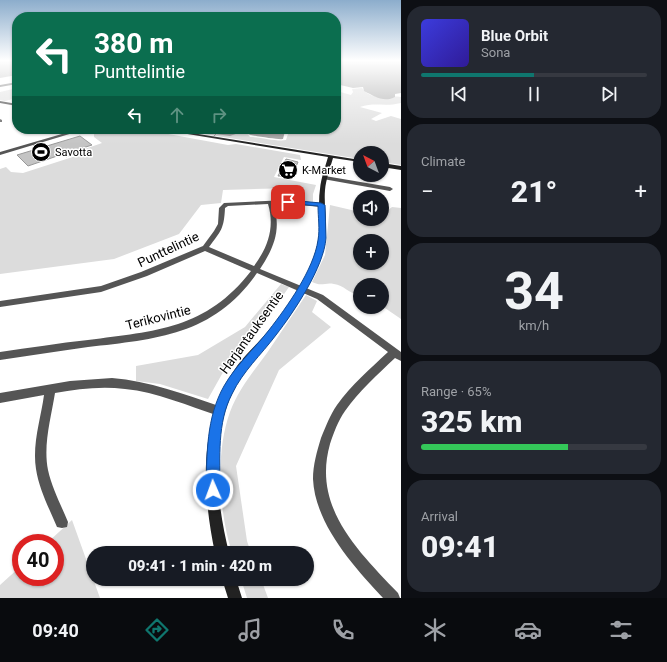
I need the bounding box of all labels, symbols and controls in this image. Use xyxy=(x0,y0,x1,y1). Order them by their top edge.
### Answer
text: 380 m xyxy=(94,27,173,60)
text: Blue Orbit xyxy=(481,27,548,45)
icon: left xyxy=(28,28,80,80)
text: Sona xyxy=(481,45,510,60)
text: Punttelintie xyxy=(94,61,185,82)
icon: previous xyxy=(448,83,470,105)
icon: pause xyxy=(523,83,545,105)
icon: next xyxy=(598,83,620,105)
icon: left xyxy=(124,104,146,126)
icon: ahead xyxy=(166,104,188,126)
icon: right xyxy=(208,104,230,126)
sports icon: Savotta xyxy=(30,141,52,163)
place label: Savotta xyxy=(55,146,92,159)
north arrow xyxy=(353,146,389,182)
map controls xyxy=(353,146,389,314)
text: Climate xyxy=(421,154,465,169)
supermarket icon: K-Market xyxy=(277,159,299,181)
place label: K-Market xyxy=(302,164,346,177)
text: 21° xyxy=(511,174,557,209)
text: − xyxy=(421,179,434,204)
text: + xyxy=(635,179,647,204)
pin xyxy=(271,185,305,219)
button: sound xyxy=(353,190,389,226)
icon: arrive xyxy=(277,191,299,213)
street label: Punttelintie xyxy=(135,229,201,270)
button: + xyxy=(353,234,389,270)
text: 34 xyxy=(504,261,564,322)
button: − xyxy=(353,278,389,314)
street label: Harjantauksentie xyxy=(216,288,286,376)
street label: Terikovintie xyxy=(124,302,192,333)
text: km/h xyxy=(519,318,549,333)
text: Range · 65% xyxy=(421,384,491,399)
text: 325 km xyxy=(421,404,523,439)
position arrow xyxy=(192,469,234,511)
text: Arrival xyxy=(421,509,458,524)
text: 09:41 xyxy=(421,529,499,564)
speed limit sign: 40 xyxy=(12,534,64,586)
text: 09:41 · 1 min · 420 m xyxy=(128,557,272,575)
icon: directions xyxy=(143,616,171,644)
icon: music xyxy=(236,616,264,644)
icon: phone xyxy=(329,616,357,644)
icon: climate xyxy=(421,616,449,644)
icon: car xyxy=(514,616,542,644)
icon: filters xyxy=(607,616,635,644)
text: 09:40 xyxy=(32,620,79,641)

